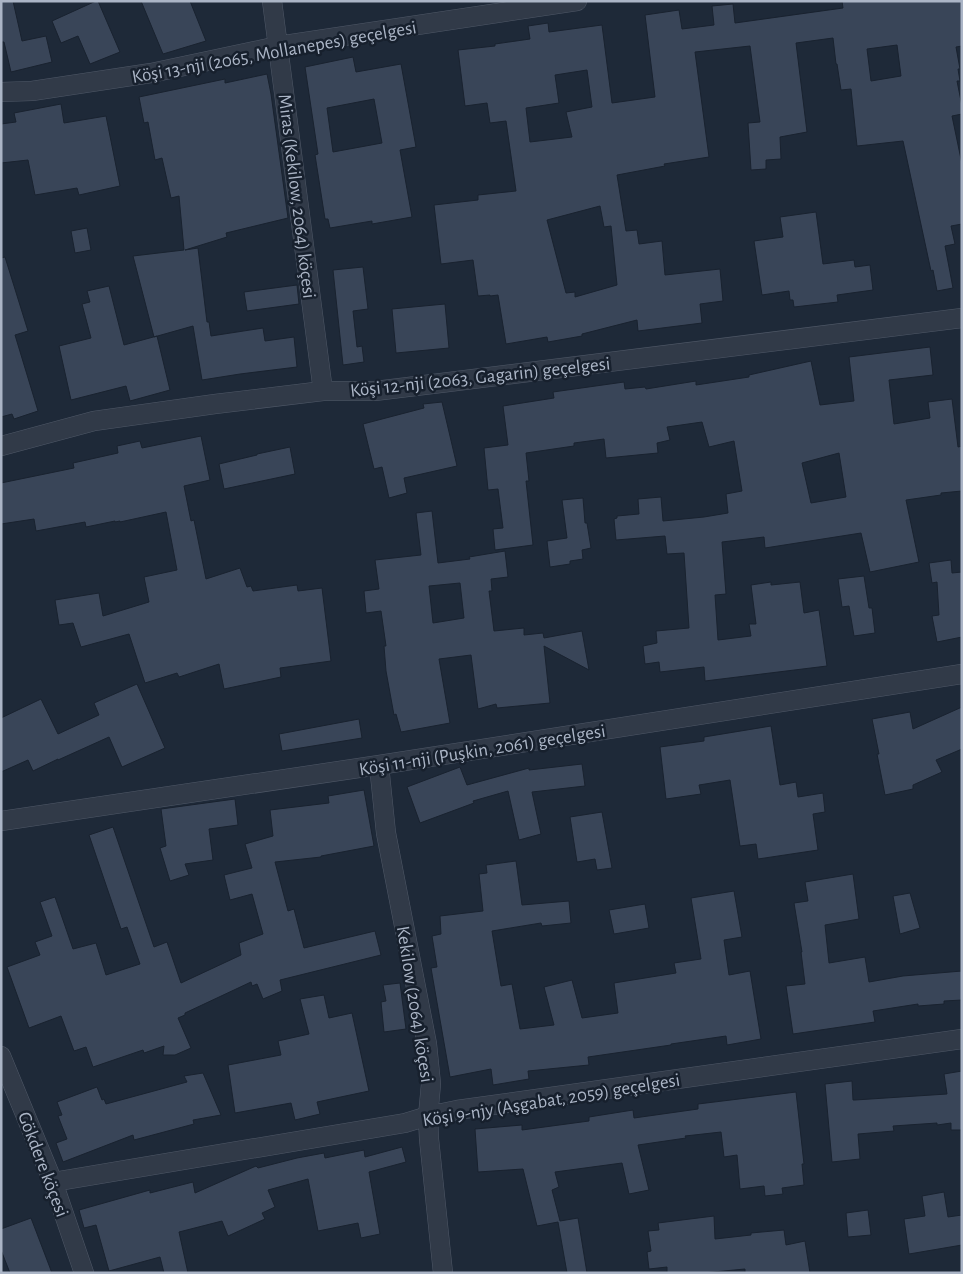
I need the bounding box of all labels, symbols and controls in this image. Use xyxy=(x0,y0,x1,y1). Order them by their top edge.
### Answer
street label: Köşi 13-nji (2065, Mollanepes) geçelgesi xyxy=(130,18,418,87)
street label: Miras (Kekilow, 2064) köçesi xyxy=(275,93,318,299)
street label: Köşi 12-nji (2063, Gagarin) geçelgesi xyxy=(349,354,611,401)
street label: Köşi 11-nji (Puşkin, 2061) geçelgesi xyxy=(358,722,607,779)
street label: Kekilow (2064) köçesi xyxy=(393,925,436,1084)
street label: Köşi 9-njy (Aşgabat, 2059) geçelgesi xyxy=(421,1071,681,1130)
street label: Gökdere köçesi xyxy=(14,1109,71,1220)

